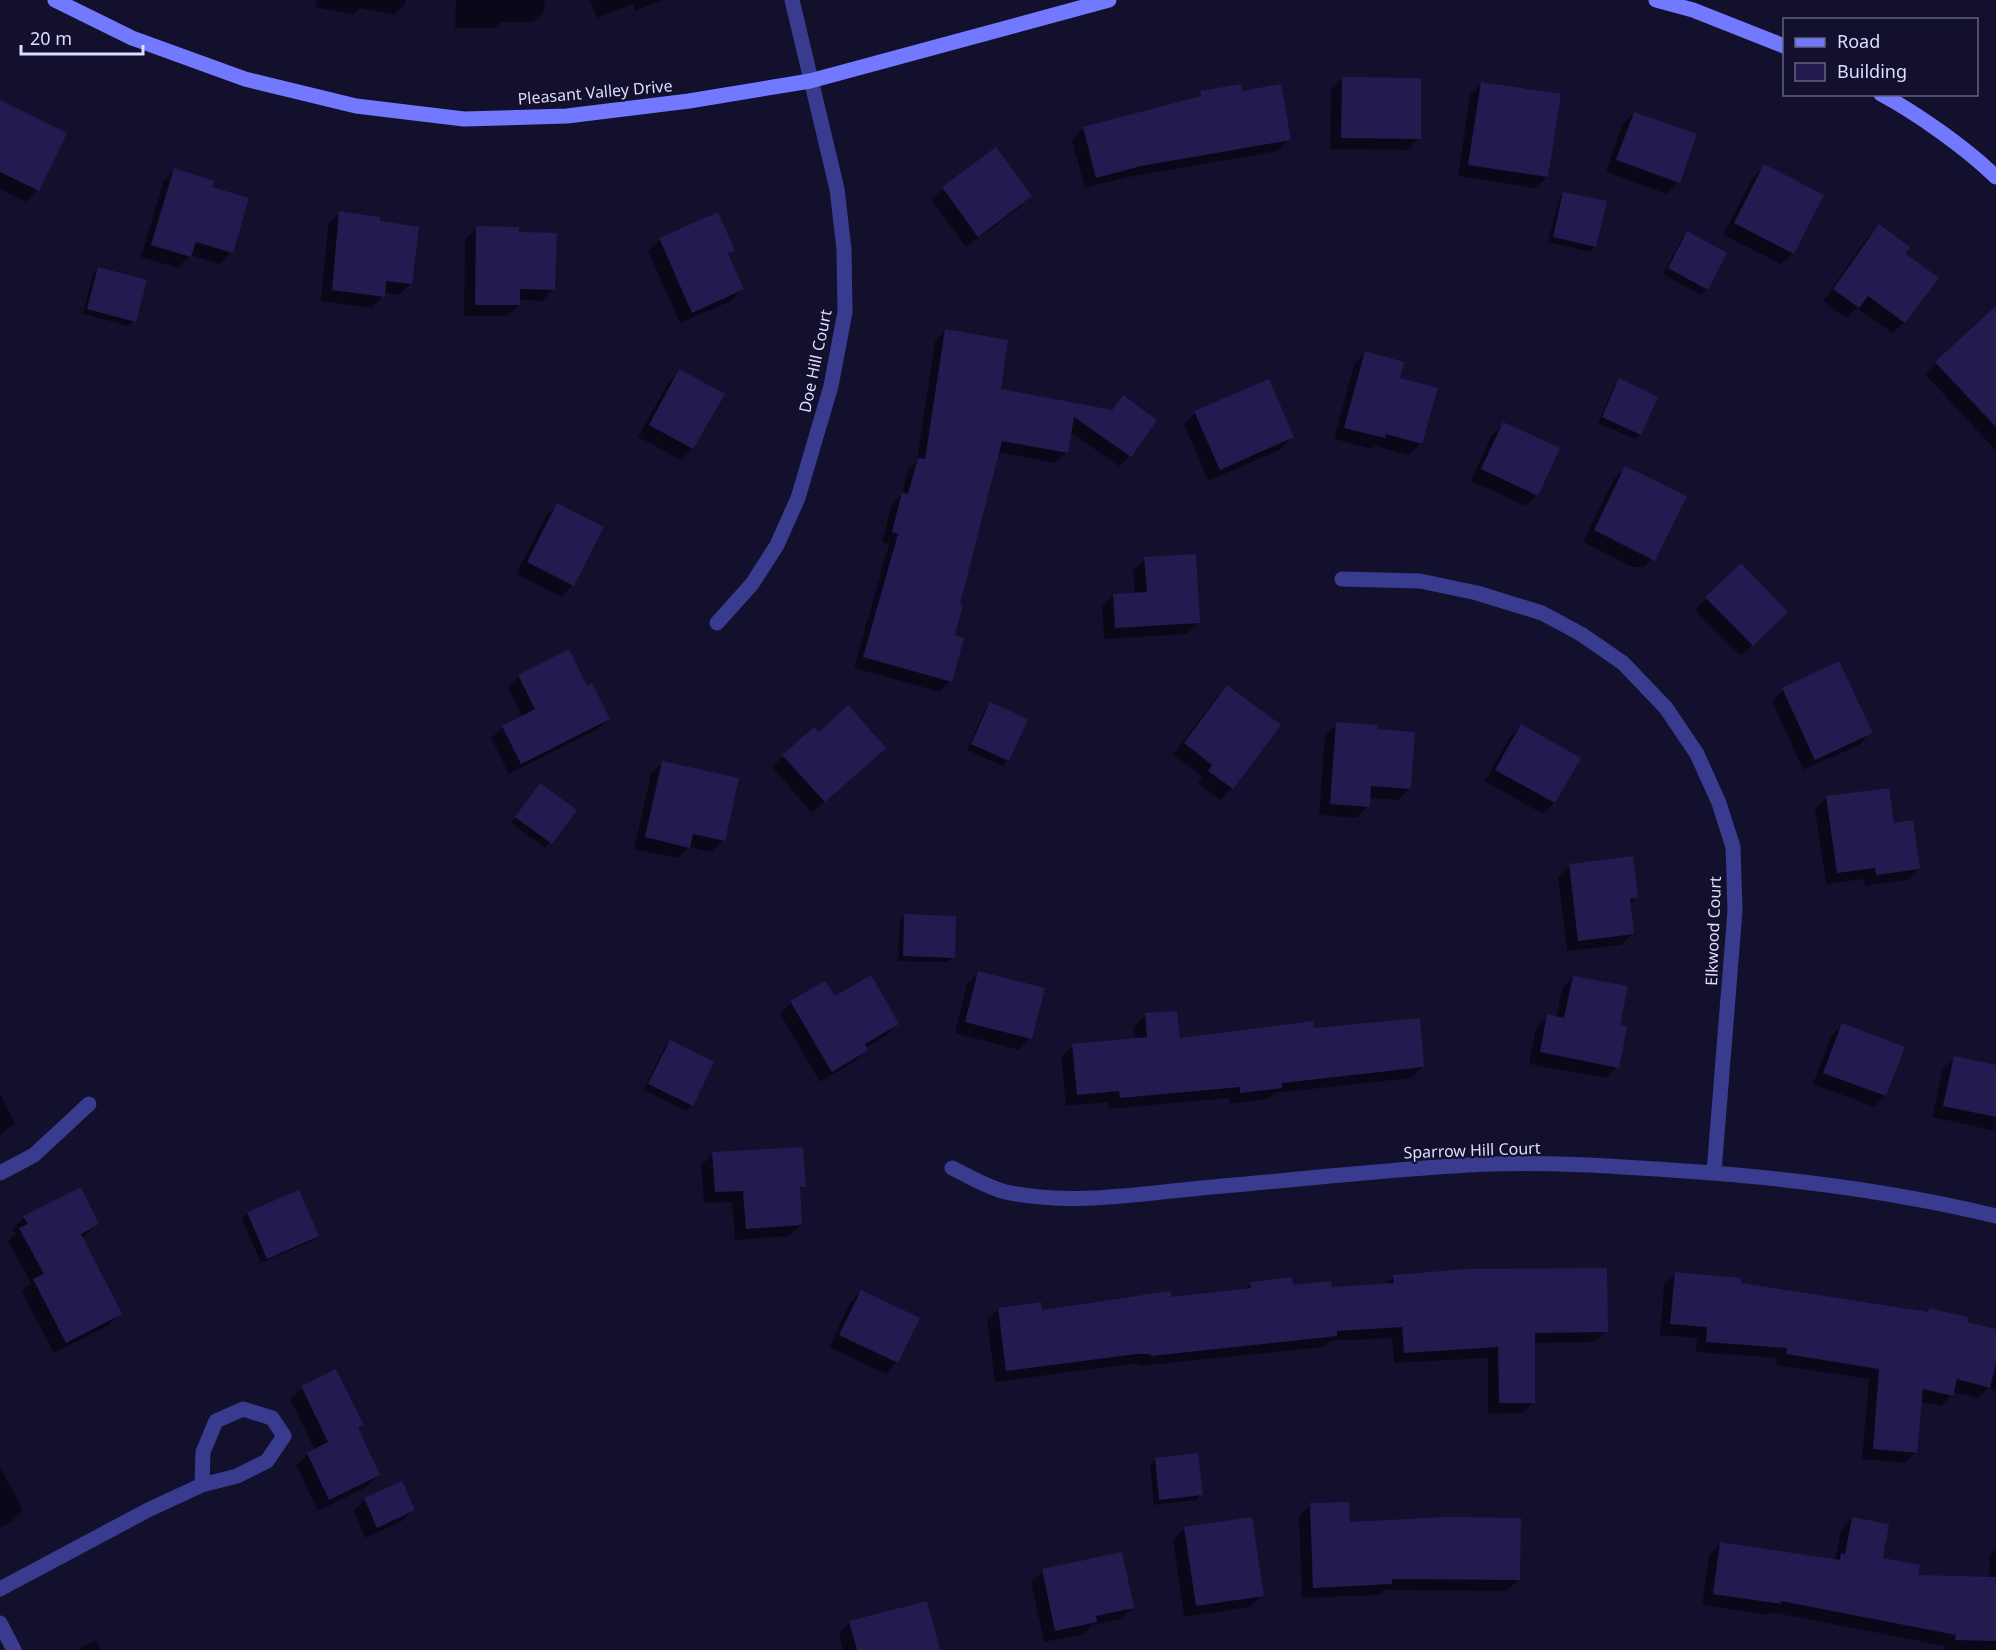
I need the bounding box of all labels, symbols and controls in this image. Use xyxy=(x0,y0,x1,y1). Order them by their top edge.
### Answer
scale bar xyxy=(21,18,142,56)
legend xyxy=(1783,18,1978,96)
text: 20 m xyxy=(30,26,72,50)
text: Road xyxy=(1837,29,1880,53)
text: Building xyxy=(1837,59,1907,83)
street label: Pleasant Valley Drive xyxy=(517,74,673,110)
street label: Doe Hill Court xyxy=(793,307,837,415)
street label: Elkwood Court xyxy=(1700,876,1726,986)
street label: Sparrow Hill Court xyxy=(1403,1137,1541,1163)

